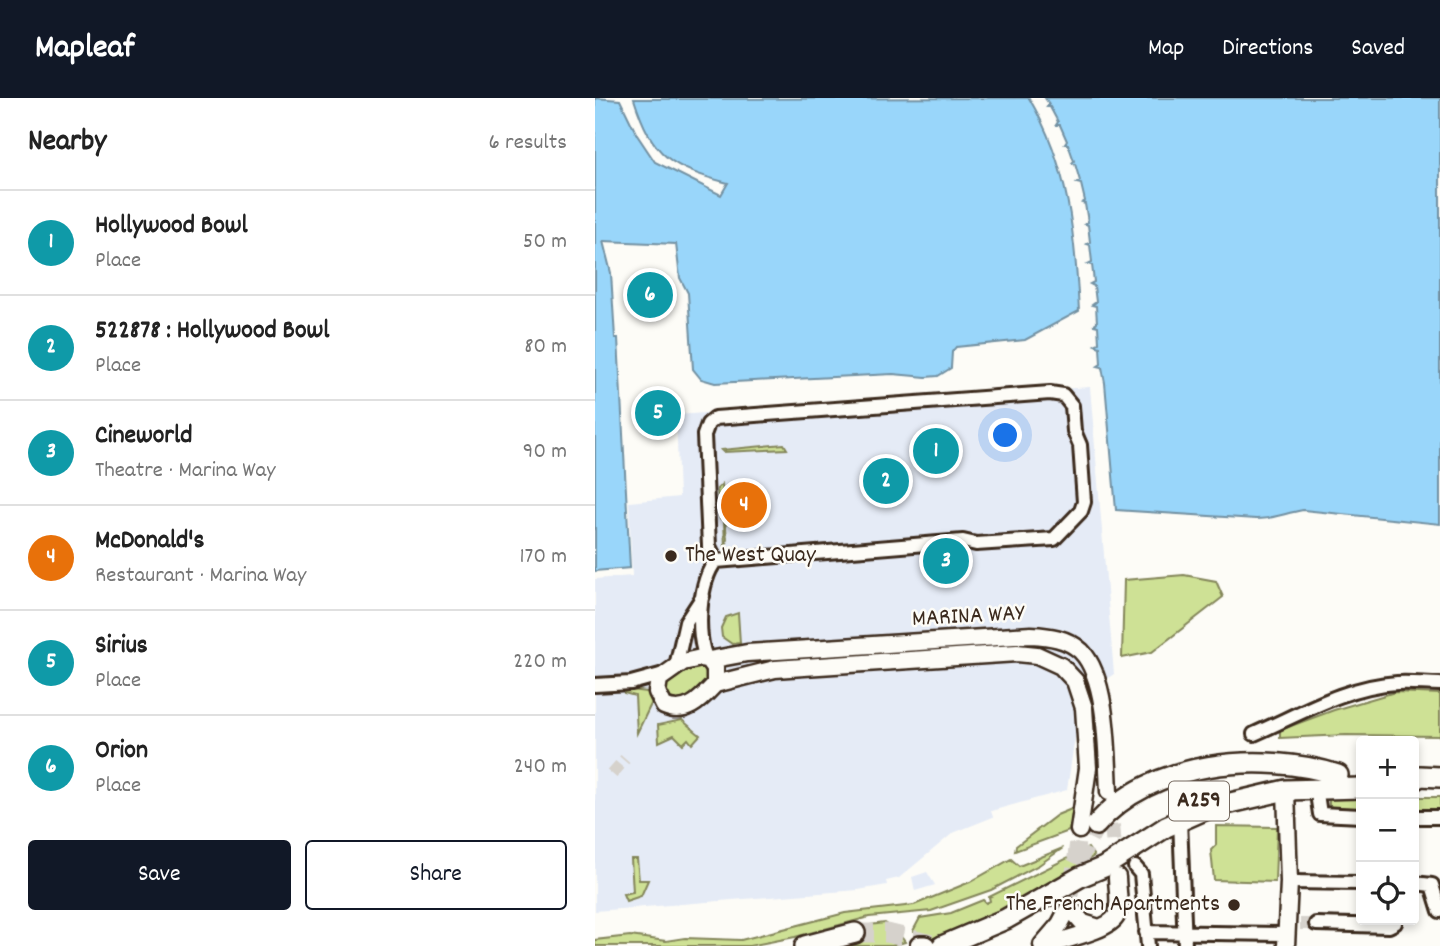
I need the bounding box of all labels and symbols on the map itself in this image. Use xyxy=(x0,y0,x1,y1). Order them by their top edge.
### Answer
pin: 6 xyxy=(627,269,673,321)
pin: 5 xyxy=(635,387,681,439)
your location xyxy=(988,418,1022,452)
pin: 1 xyxy=(913,425,959,477)
pin: 2 xyxy=(863,455,909,507)
pin: 4 xyxy=(721,479,767,531)
pin: 3 xyxy=(923,535,969,587)
place label: The West Quay xyxy=(685,539,817,573)
marker: The West Quay xyxy=(663,548,679,564)
street label: MARINA WAY xyxy=(911,597,1026,637)
road number: A259 xyxy=(1169,782,1229,820)
place label: The French Apartments xyxy=(1006,888,1220,922)
marker: The French Apartments xyxy=(1226,897,1242,913)

